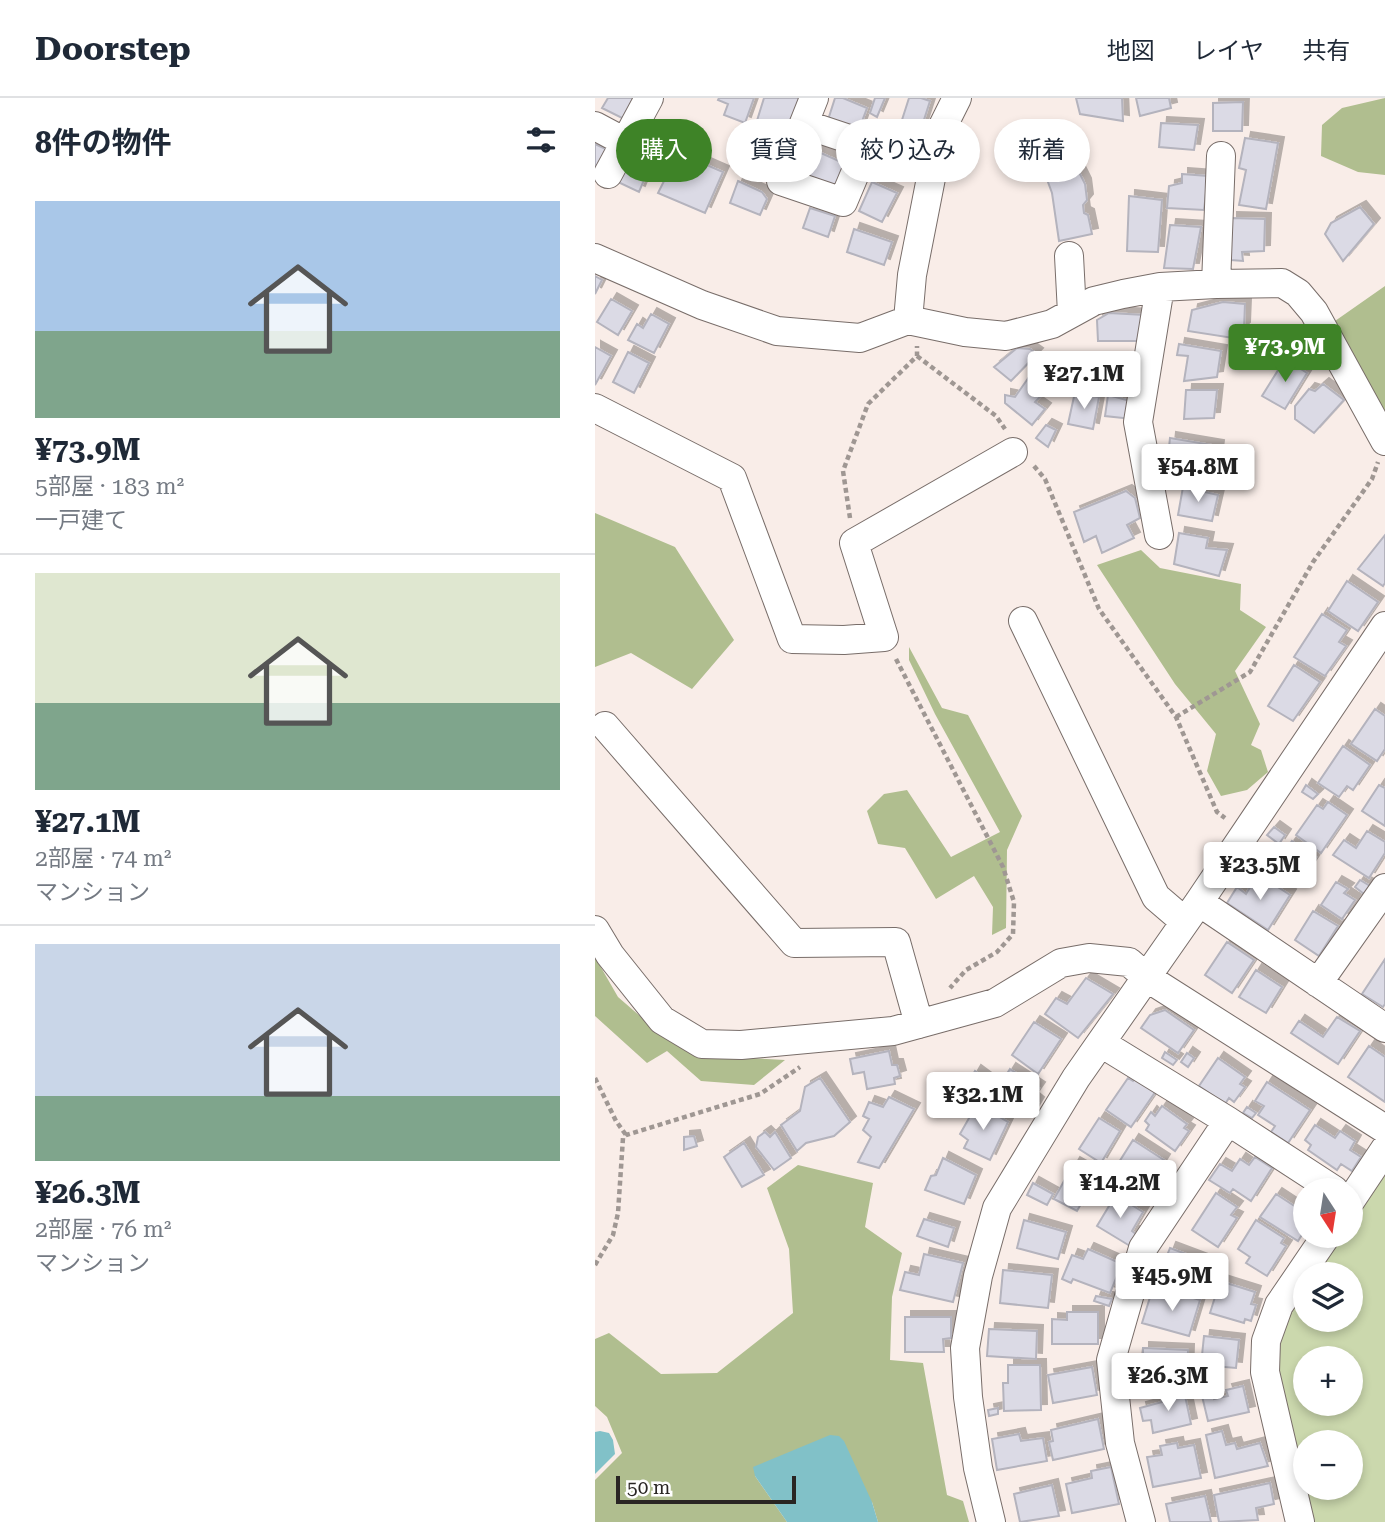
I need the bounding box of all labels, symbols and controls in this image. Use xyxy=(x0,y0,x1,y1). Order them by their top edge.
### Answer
text: Doorstep xyxy=(35,29,191,68)
text: 地図 xyxy=(1107,37,1155,65)
text: レイヤ xyxy=(1193,37,1264,65)
text: 共有 xyxy=(1302,37,1350,65)
chip: 購入 xyxy=(616,119,712,182)
chip: 賃貸 xyxy=(726,119,822,182)
chip: 絞り込み xyxy=(836,119,980,182)
chip: 新着 xyxy=(994,119,1090,182)
icon: filters xyxy=(522,121,560,159)
text: 8件の物件 xyxy=(35,125,172,160)
icon: home xyxy=(235,246,361,372)
pin: ¥73.9M xyxy=(1228,324,1342,384)
text: ¥73.9M xyxy=(1245,333,1325,360)
pin: ¥27.1M xyxy=(1027,352,1141,411)
text: ¥27.1M xyxy=(1044,360,1124,387)
text: ¥73.9M xyxy=(35,432,141,467)
pin: ¥54.8M xyxy=(1141,444,1255,504)
text: ¥54.8M xyxy=(1158,453,1238,480)
text: 5部屋 · 183 m² xyxy=(35,473,184,500)
text: 一戸建て xyxy=(35,507,127,534)
icon: home xyxy=(235,618,361,744)
text: ¥27.1M xyxy=(35,804,141,839)
pin: ¥23.5M xyxy=(1203,842,1317,902)
text: 2部屋 · 74 m² xyxy=(35,845,171,872)
text: ¥23.5M xyxy=(1220,851,1300,878)
text: マンション xyxy=(35,879,150,906)
icon: home xyxy=(235,989,361,1115)
pin: ¥32.1M xyxy=(926,1072,1040,1132)
text: ¥32.1M xyxy=(943,1081,1023,1108)
pin: ¥14.2M xyxy=(1063,1160,1177,1220)
text: ¥14.2M xyxy=(1080,1169,1160,1196)
text: ¥26.3M xyxy=(35,1175,141,1210)
north arrow xyxy=(1293,1178,1363,1248)
map controls xyxy=(1293,1178,1363,1500)
text: 2部屋 · 76 m² xyxy=(35,1216,171,1243)
text: マンション xyxy=(35,1250,150,1277)
pin: ¥45.9M xyxy=(1115,1254,1229,1313)
text: ¥45.9M xyxy=(1132,1262,1212,1289)
button: layers xyxy=(1293,1262,1363,1332)
button: + xyxy=(1293,1346,1363,1416)
pin: ¥26.3M xyxy=(1111,1354,1225,1413)
text: ¥26.3M xyxy=(1128,1362,1208,1389)
button: − xyxy=(1293,1430,1363,1500)
scale bar xyxy=(616,1473,796,1505)
text: 50 m xyxy=(627,1476,670,1499)

